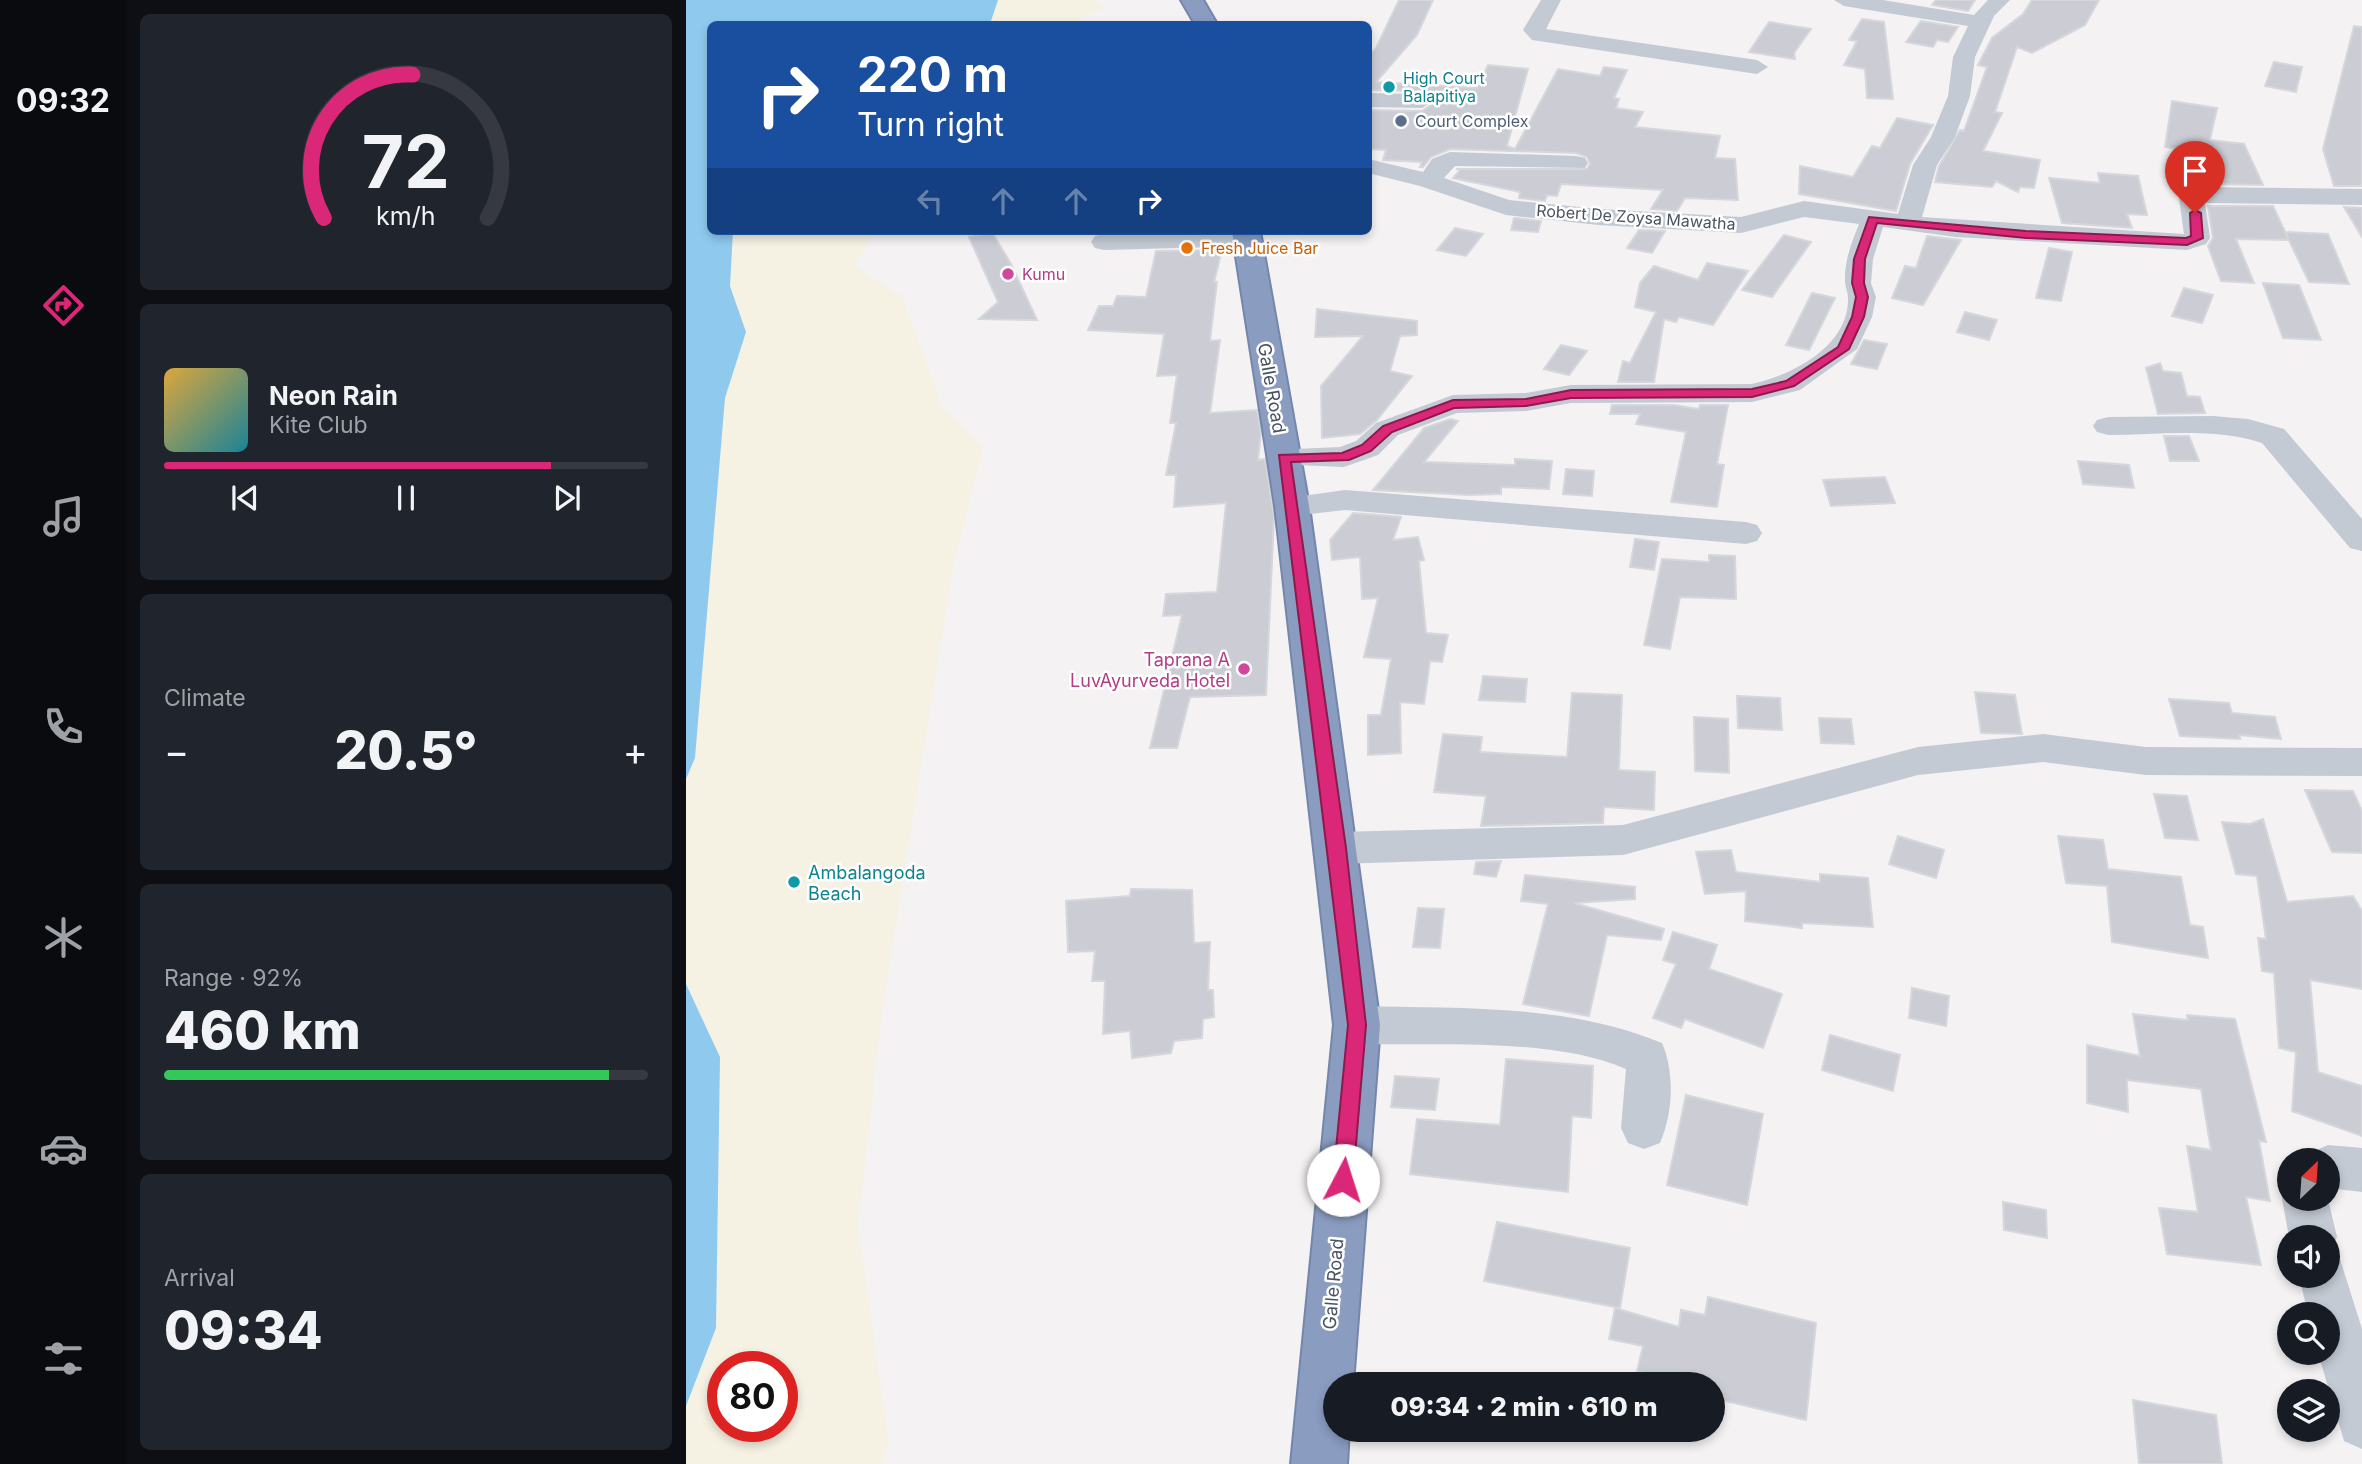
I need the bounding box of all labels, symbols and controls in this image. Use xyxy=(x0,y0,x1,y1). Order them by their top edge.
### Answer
text: 220 m xyxy=(857,45,1008,104)
icon: right xyxy=(742,49,833,140)
place label: High Court Balapitiya xyxy=(1403,68,1485,106)
marker: High Court Balapitiya xyxy=(1381,79,1397,95)
text: 09:32 xyxy=(16,81,110,120)
text: Turn right xyxy=(857,105,1004,144)
place label: Court Complex xyxy=(1415,111,1529,131)
marker: Court Complex xyxy=(1393,113,1409,129)
text: 72 xyxy=(362,117,450,206)
pin xyxy=(2165,141,2225,213)
icon: arrive xyxy=(2176,152,2214,190)
icon: left xyxy=(911,182,949,220)
icon: ahead xyxy=(984,182,1022,220)
icon: ahead xyxy=(1057,182,1095,220)
icon: right xyxy=(1130,182,1168,220)
street label: Robert De Zoysa Mawatha xyxy=(1536,200,1736,234)
text: km/h xyxy=(376,201,436,231)
place label: Fresh Juice Bar xyxy=(1201,238,1318,258)
marker: Fresh Juice Bar xyxy=(1179,240,1195,256)
place label: Kumu xyxy=(1022,264,1065,284)
marker: Kumu xyxy=(1000,266,1016,282)
icon: directions xyxy=(39,281,88,330)
street label: Galle Road xyxy=(1254,341,1290,435)
text: Neon Rain xyxy=(269,380,398,411)
text: Kite Club xyxy=(269,411,368,439)
icon: previous xyxy=(226,479,264,517)
icon: pause xyxy=(387,479,425,517)
icon: next xyxy=(548,479,586,517)
icon: music xyxy=(39,492,88,541)
place label: Taprana A LuvAyurveda Hotel xyxy=(1070,649,1230,691)
marker: Taprana A LuvAyurveda Hotel xyxy=(1236,661,1252,677)
text: Climate xyxy=(164,684,246,712)
icon: phone xyxy=(39,702,88,751)
text: 20.5° xyxy=(334,719,478,782)
text: − xyxy=(164,728,189,774)
text: + xyxy=(623,728,648,774)
place label: Ambalangoda Beach xyxy=(808,862,926,904)
marker: Ambalangoda Beach xyxy=(786,874,802,890)
icon: climate xyxy=(39,913,88,962)
text: Range · 92% xyxy=(164,964,303,992)
text: 460 km xyxy=(164,999,361,1062)
icon: car xyxy=(39,1124,88,1173)
position arrow xyxy=(1306,1143,1380,1217)
north arrow xyxy=(2277,1148,2340,1211)
map controls xyxy=(2277,1148,2340,1442)
button: sound xyxy=(2277,1225,2340,1288)
street label: Galle Road xyxy=(1319,1238,1347,1330)
text: Arrival xyxy=(164,1264,235,1292)
text: 09:34 xyxy=(164,1299,323,1362)
button: search xyxy=(2277,1302,2340,1365)
icon: filters xyxy=(39,1334,88,1383)
speed limit sign: 80 xyxy=(707,1351,798,1442)
button: layers xyxy=(2277,1379,2340,1442)
text: 09:34 · 2 min · 610 m xyxy=(1390,1391,1658,1422)

